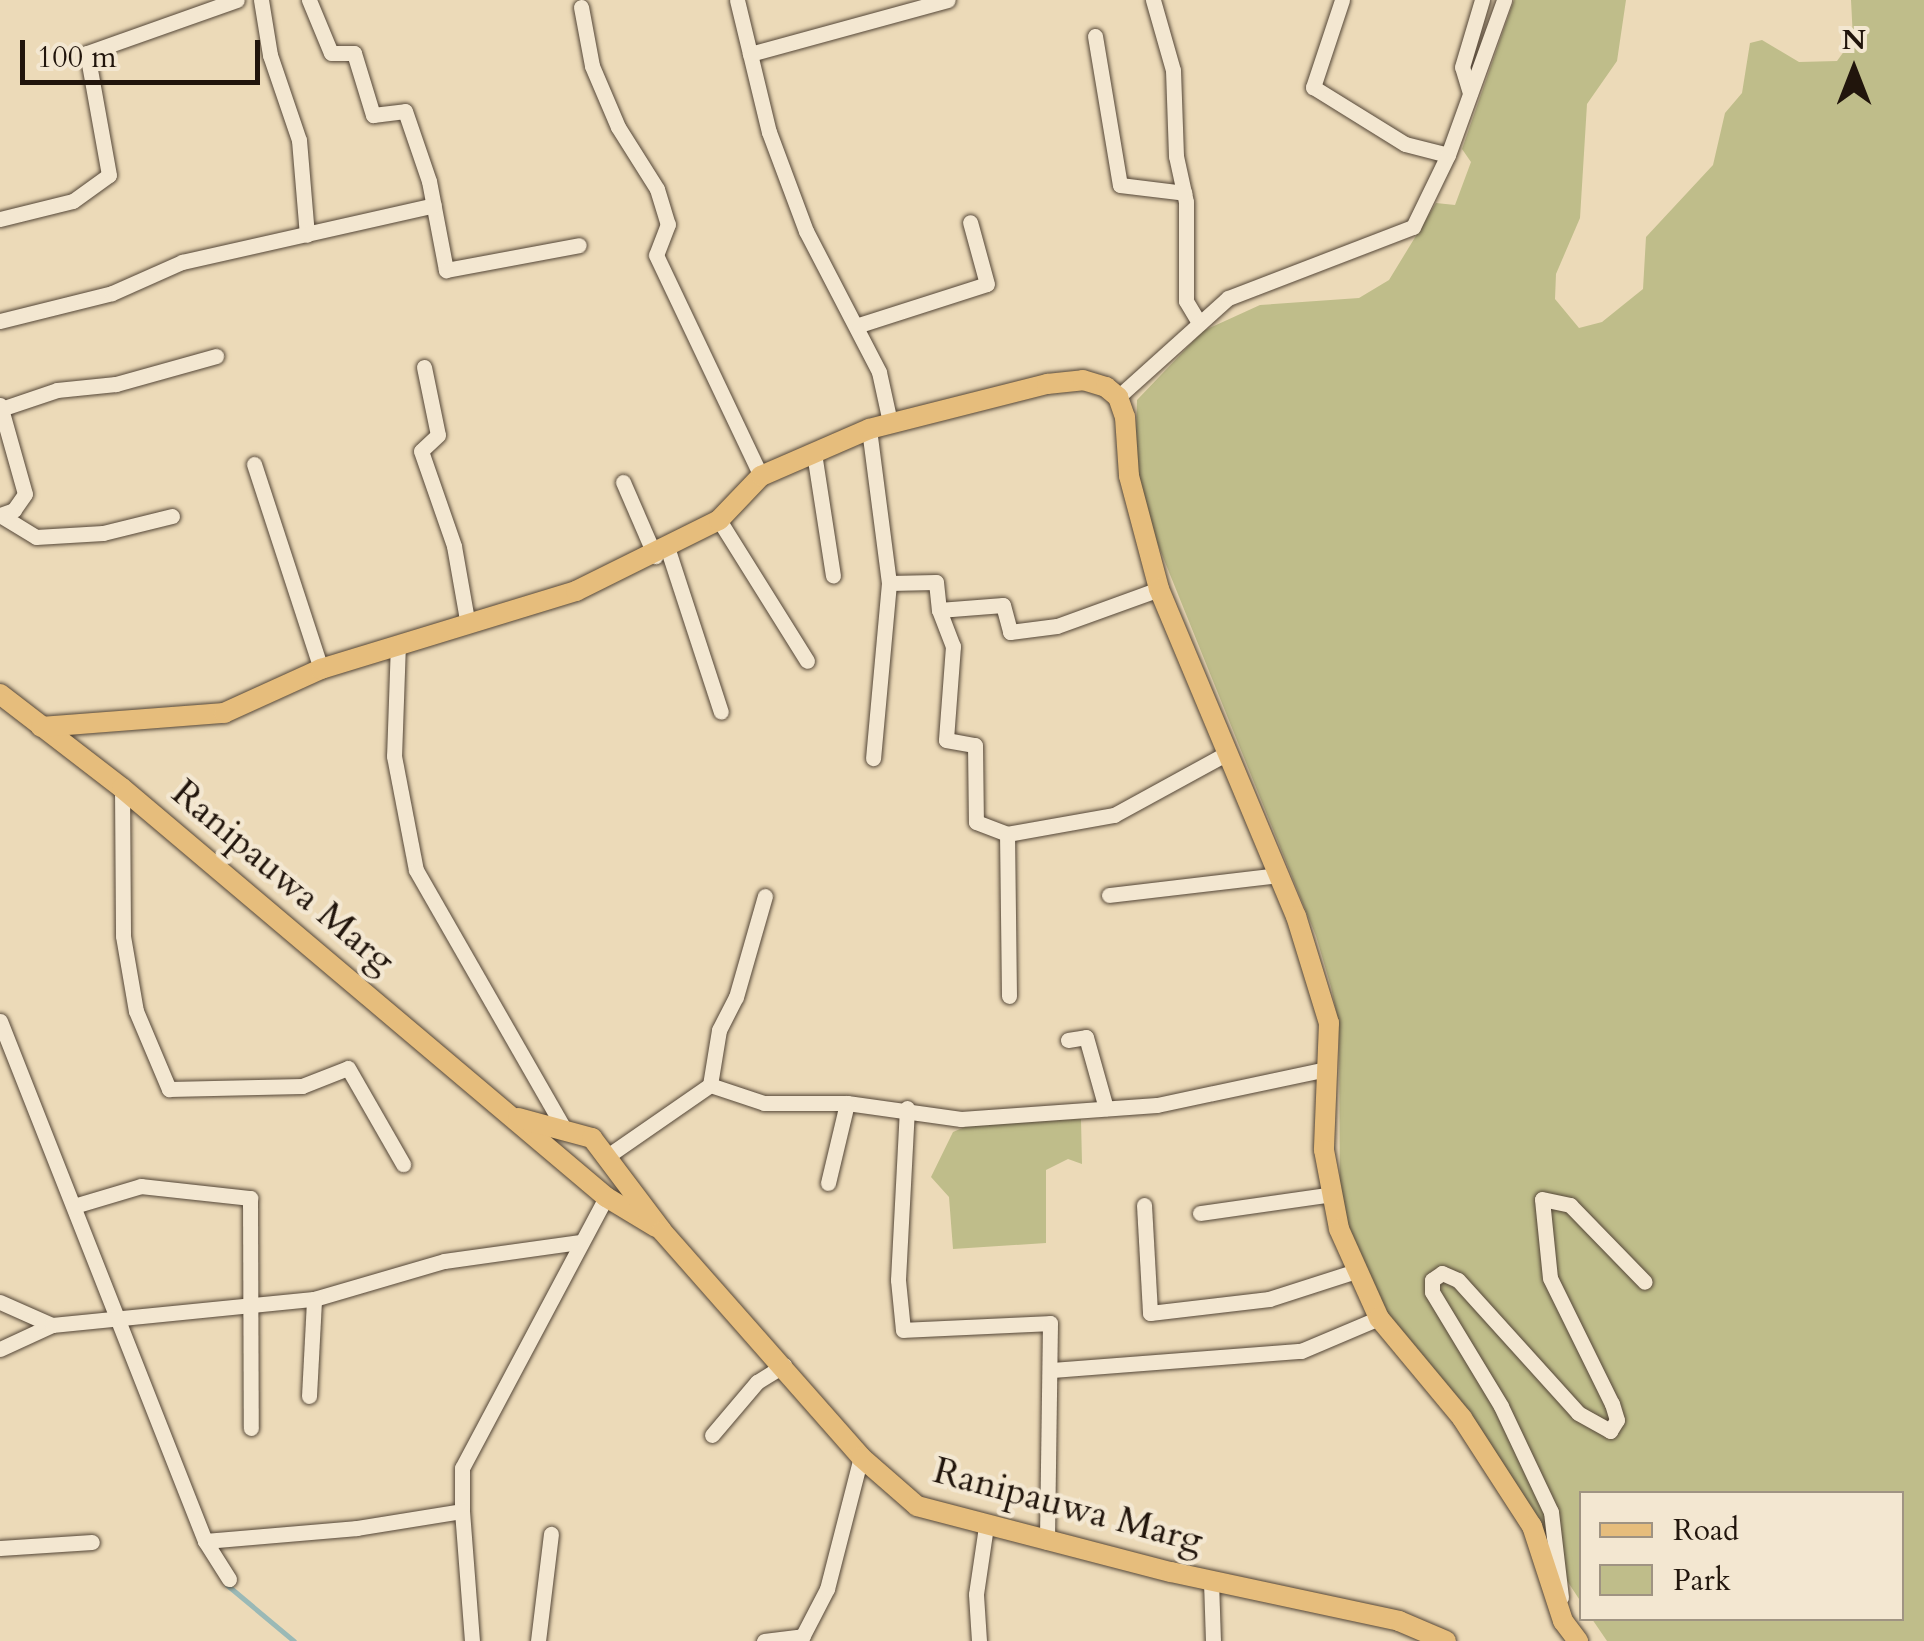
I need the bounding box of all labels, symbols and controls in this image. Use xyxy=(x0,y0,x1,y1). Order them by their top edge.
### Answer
scale bar xyxy=(25,20,265,82)
north arrow xyxy=(1804,20,1904,120)
text: N xyxy=(1842,21,1866,59)
text: 100 m xyxy=(37,37,117,78)
street label: Ranipauwa Marg xyxy=(162,771,404,983)
street label: Ranipauwa Marg xyxy=(928,1448,1208,1564)
legend xyxy=(1579,1491,1904,1621)
text: Road xyxy=(1673,1510,1739,1551)
text: Park xyxy=(1673,1560,1731,1601)

